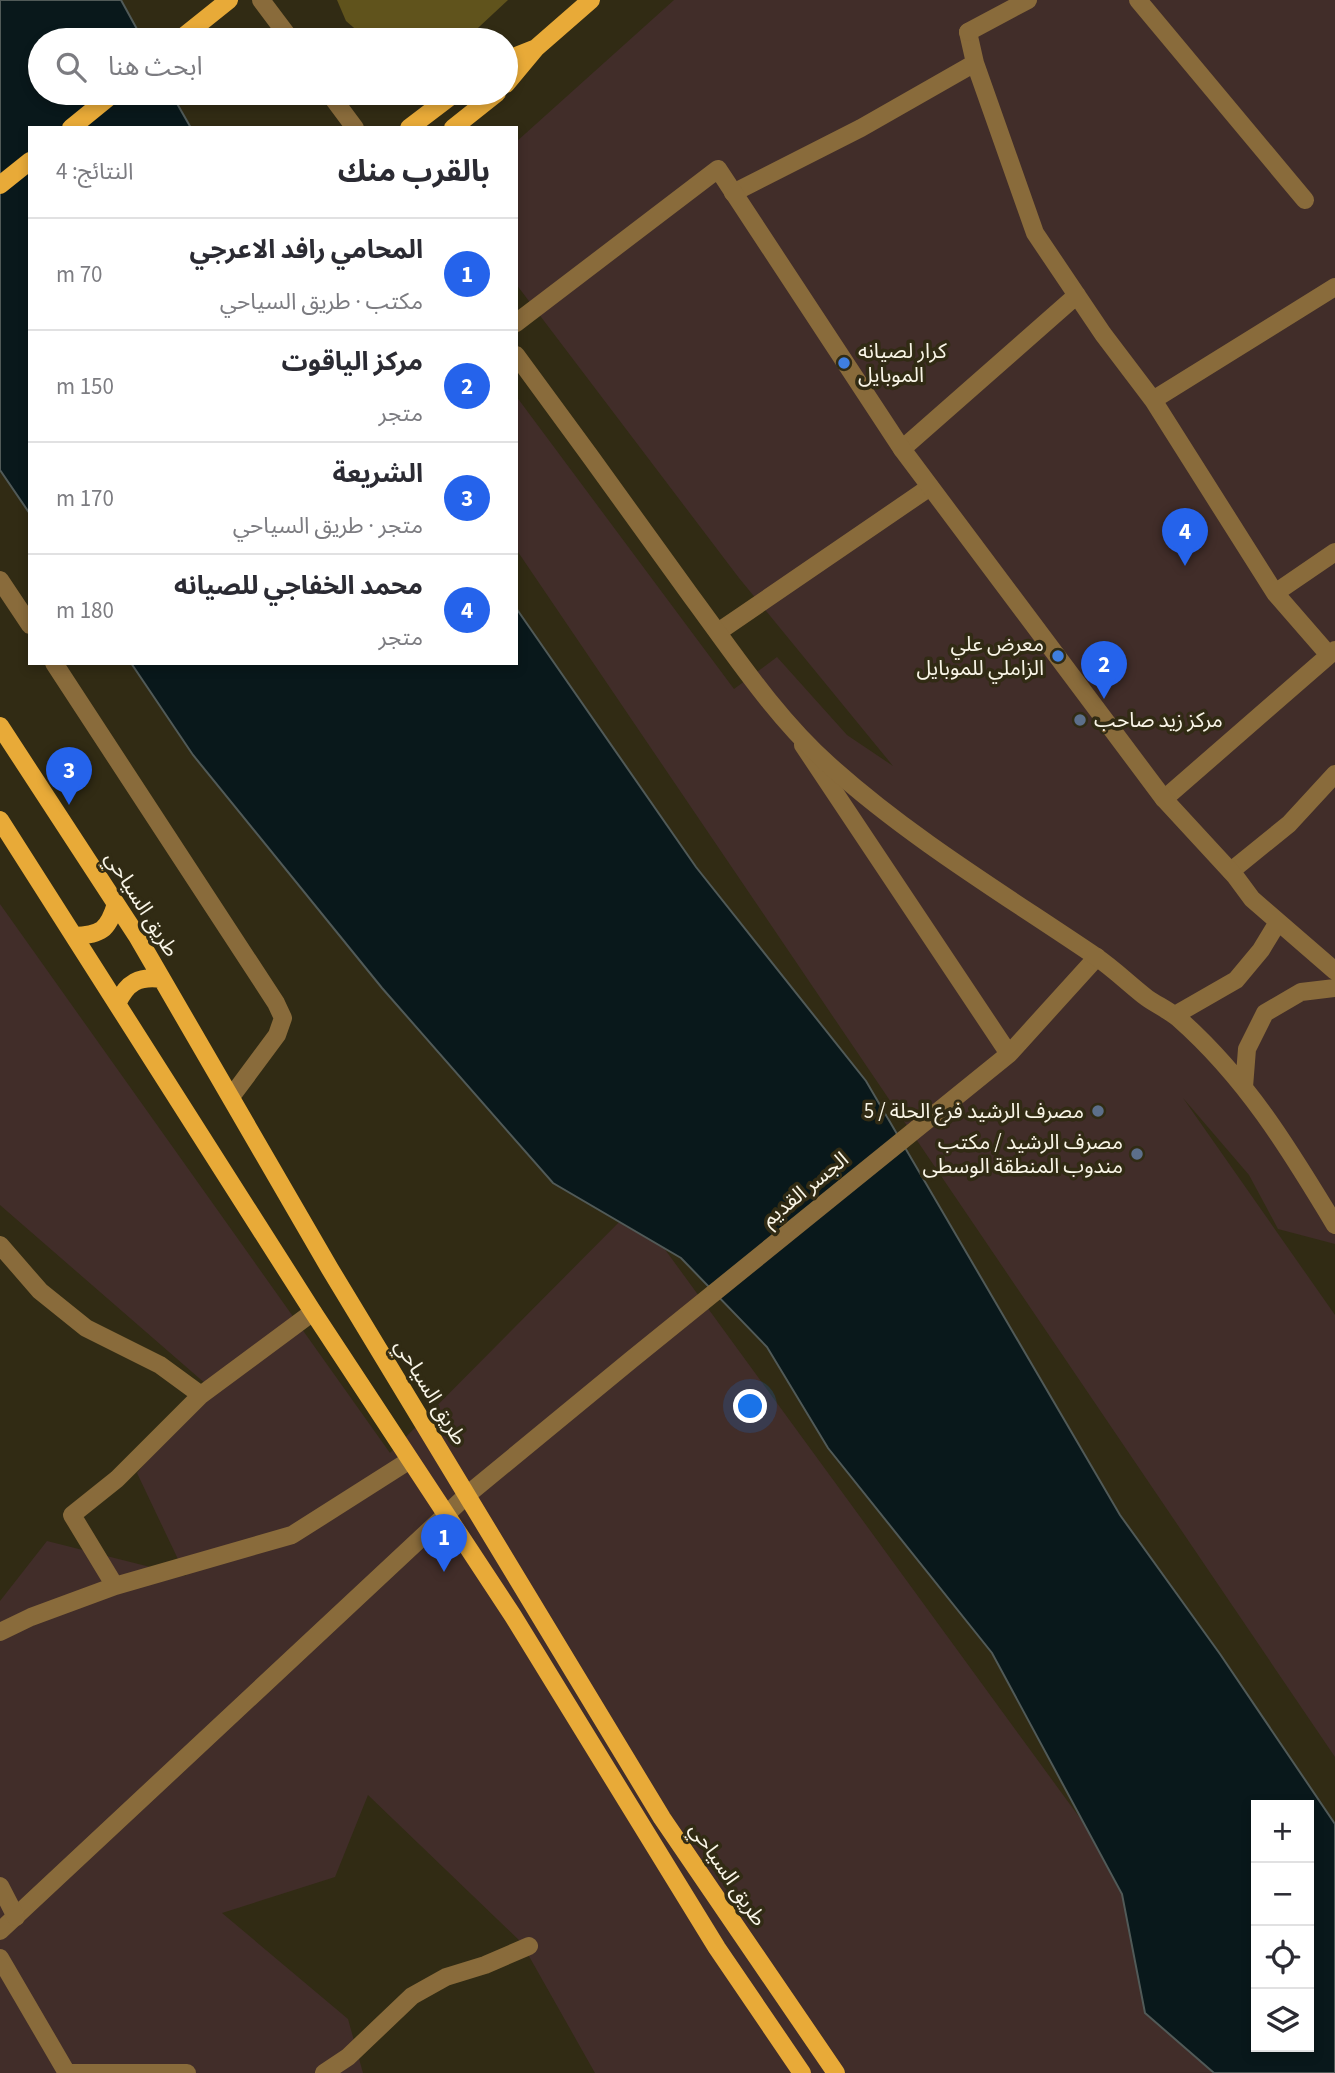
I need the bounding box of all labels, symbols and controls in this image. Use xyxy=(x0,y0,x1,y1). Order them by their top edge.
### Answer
search box xyxy=(28,28,518,105)
icon: search xyxy=(52,48,90,86)
text: ابحث هنا xyxy=(108,48,203,85)
text: بالقرب منك xyxy=(338,150,490,193)
text: النتائج: 4 xyxy=(56,155,134,188)
text: المحامي رافد الاعرجي xyxy=(189,231,423,268)
text: 70 m xyxy=(56,258,103,291)
text: 1 xyxy=(461,258,473,291)
text: مكتب · طريق السياحي xyxy=(220,285,423,318)
place label: كرار لصيانه الموبايل xyxy=(858,336,947,390)
text: مركز الياقوت xyxy=(281,343,423,380)
marker: كرار لصيانه الموبايل xyxy=(836,355,852,371)
text: 150 m xyxy=(56,370,114,403)
text: 2 xyxy=(461,370,473,403)
text: متجر xyxy=(379,397,423,430)
text: الشريعة xyxy=(333,455,423,492)
text: 170 m xyxy=(56,482,114,515)
text: 3 xyxy=(461,482,473,515)
pin: 4 xyxy=(1162,508,1208,566)
text: متجر · طريق السياحي xyxy=(233,509,423,542)
text: محمد الخفاجي للصيانه xyxy=(174,567,423,604)
text: 180 m xyxy=(56,594,114,627)
text: 4 xyxy=(461,594,473,627)
text: متجر xyxy=(379,621,423,654)
place label: معرض علي الزاملي للموبايل xyxy=(917,629,1044,684)
pin: 2 xyxy=(1081,641,1127,699)
marker: معرض علي الزاملي للموبايل xyxy=(1050,648,1066,664)
place label: مركز زيد صاحب xyxy=(1094,705,1223,735)
marker: مركز زيد صاحب xyxy=(1072,712,1088,728)
pin: 3 xyxy=(46,747,92,805)
street label: طريق السياحي xyxy=(97,845,186,963)
place label: مصرف الرشيد فرع الحلة / 5 xyxy=(864,1096,1084,1126)
marker: مصرف الرشيد فرع الحلة / 5 xyxy=(1090,1103,1106,1119)
place label: مصرف الرشيد / مكتب مندوب المنطقة الوسطى xyxy=(922,1127,1123,1181)
street label: الجسر القديم xyxy=(755,1145,855,1233)
marker: مصرف الرشيد / مكتب مندوب المنطقة الوسطى xyxy=(1129,1146,1145,1162)
street label: طريق السياحي xyxy=(387,1333,475,1451)
your location xyxy=(733,1389,767,1423)
pin: 1 xyxy=(421,1514,467,1572)
map controls xyxy=(1251,1800,1314,2052)
button: + xyxy=(1251,1800,1314,1863)
street label: طريق السياحي xyxy=(681,1816,774,1932)
button: − xyxy=(1251,1863,1314,1926)
button: locate xyxy=(1251,1926,1314,1989)
button: layers xyxy=(1251,1989,1314,2052)

